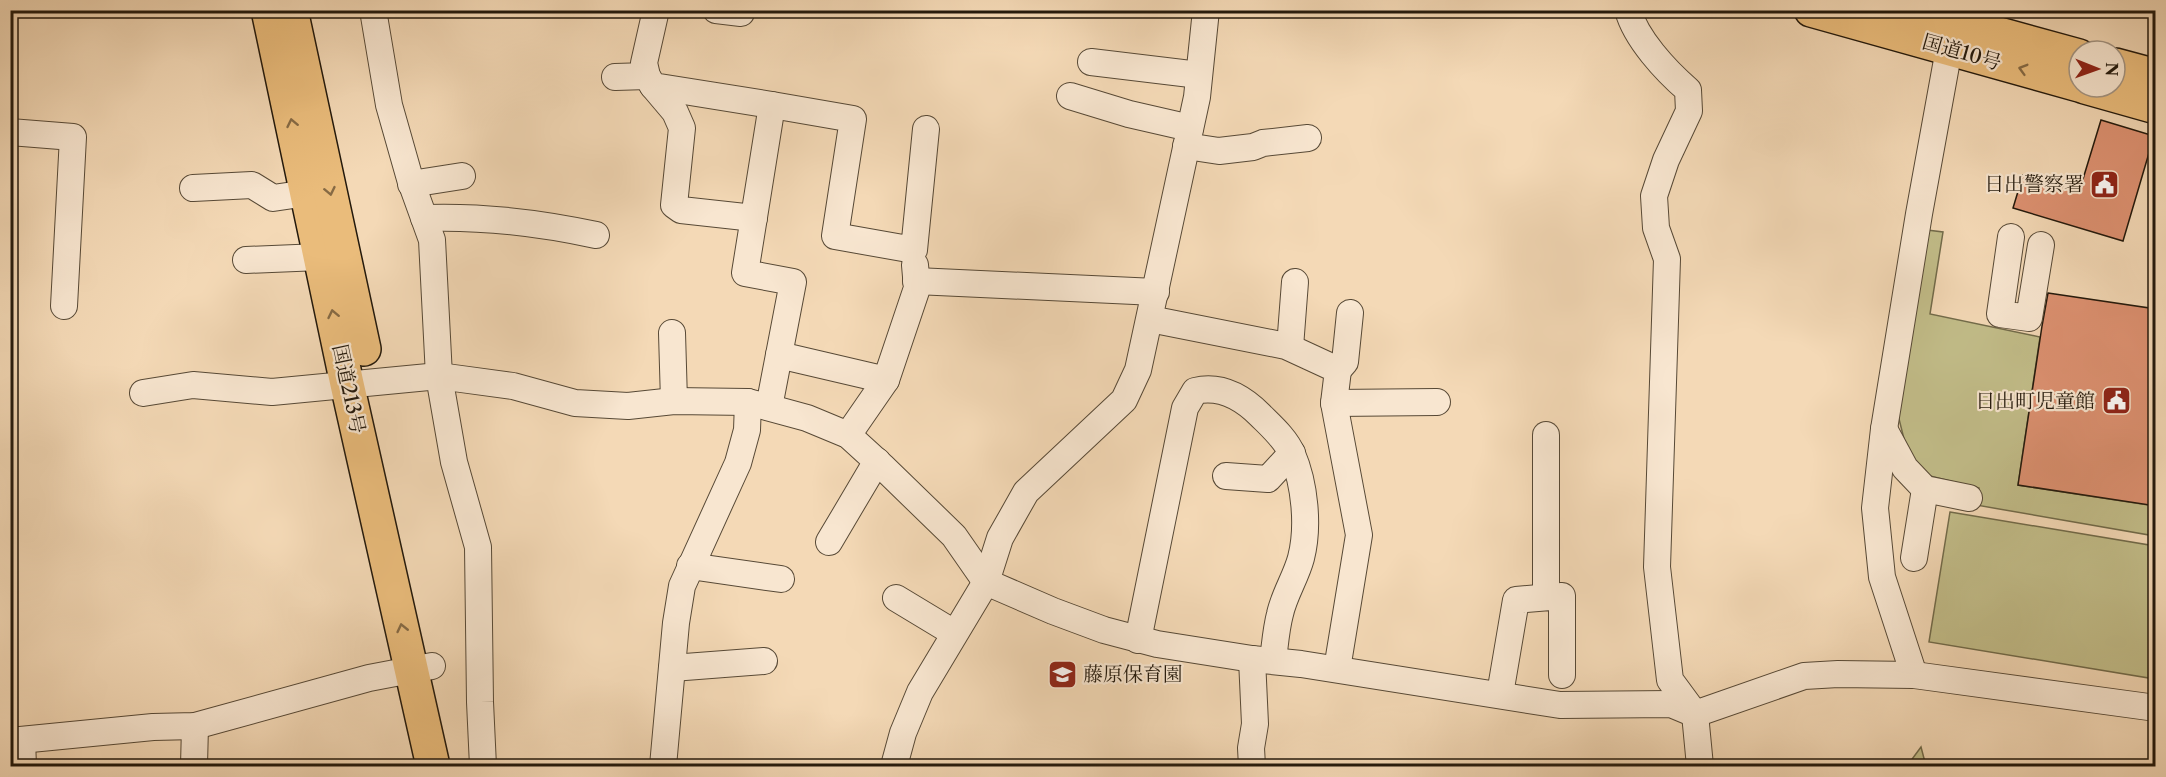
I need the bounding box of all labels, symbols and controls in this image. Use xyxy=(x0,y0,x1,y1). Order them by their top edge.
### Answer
street label: 国道10号 xyxy=(1920,29,2004,75)
north arrow xyxy=(2067,39,2127,99)
text: N xyxy=(2102,62,2122,76)
one-way arrow xyxy=(2018,64,2028,77)
one-way arrow xyxy=(286,119,299,129)
public building icon: 日出警察署 xyxy=(2089,168,2121,200)
place label: 日出警察署 xyxy=(1984,172,2084,196)
one-way arrow xyxy=(323,186,336,196)
one-way arrow xyxy=(327,309,340,319)
street label: 国道213号 xyxy=(328,342,370,436)
public building icon: 日出町児童館 xyxy=(2100,385,2132,417)
place label: 日出町児童館 xyxy=(1975,389,2095,413)
one-way arrow xyxy=(396,623,409,633)
school or university icon: 藤原保育園 xyxy=(1046,658,1078,690)
place label: 藤原保育園 xyxy=(1083,662,1183,686)

